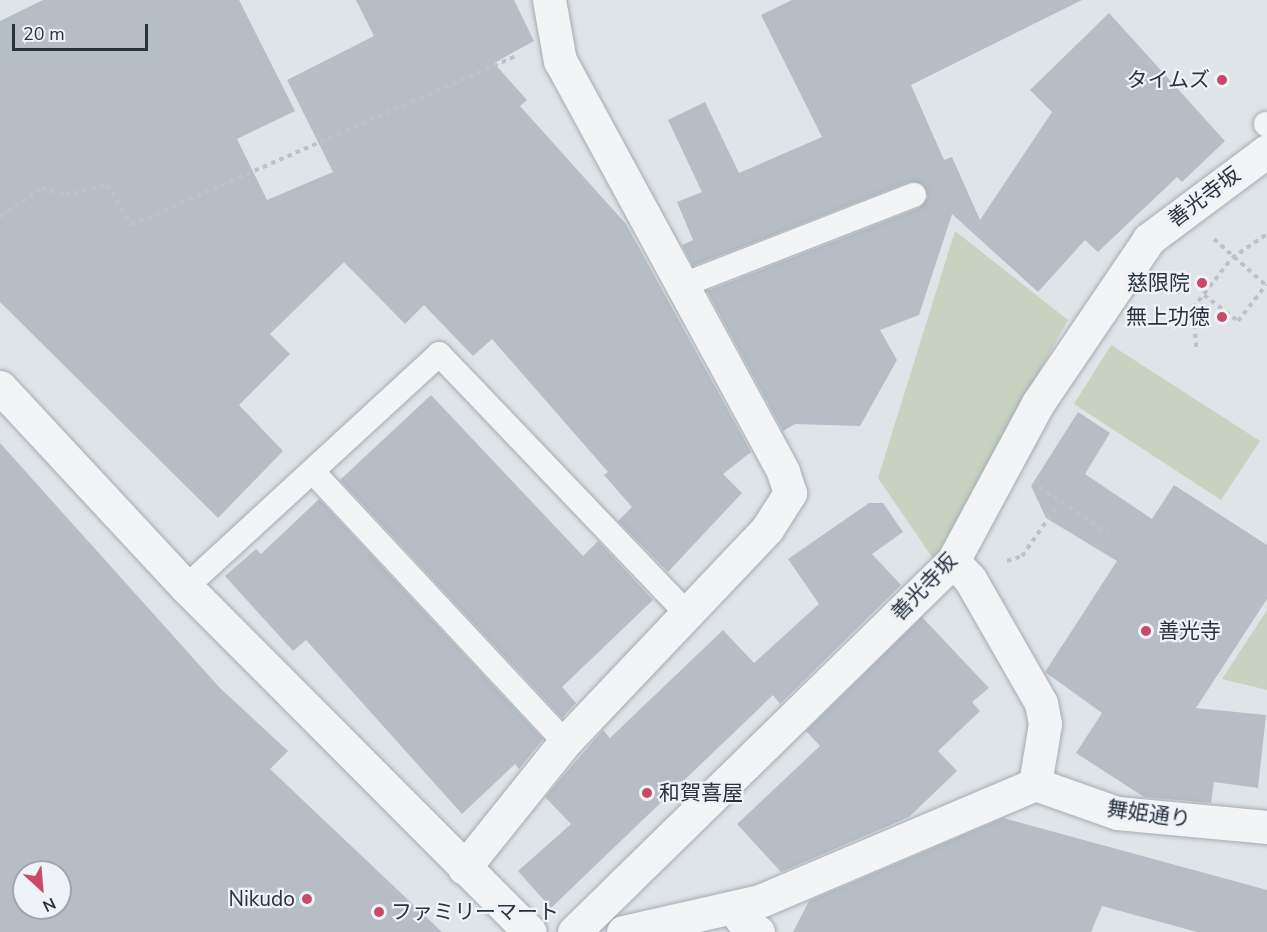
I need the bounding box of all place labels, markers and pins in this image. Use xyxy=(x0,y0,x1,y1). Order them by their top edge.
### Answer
place label: タイムズ xyxy=(1126,67,1210,93)
marker: タイムズ xyxy=(1215,73,1229,87)
place label: 慈限院 xyxy=(1127,270,1190,296)
marker: 慈限院 xyxy=(1195,276,1209,290)
place label: 無上功徳 xyxy=(1126,304,1210,330)
marker: 無上功徳 xyxy=(1215,310,1229,324)
place label: 善光寺 xyxy=(1158,618,1221,644)
marker: 善光寺 xyxy=(1139,624,1153,638)
place label: 和賀喜屋 xyxy=(659,780,743,806)
marker: 和賀喜屋 xyxy=(640,786,654,800)
place label: Nikudo xyxy=(228,886,295,912)
marker: Nikudo xyxy=(300,892,314,906)
place label: ファミリーマート xyxy=(391,899,559,925)
marker: ファミリーマート xyxy=(372,905,386,919)

